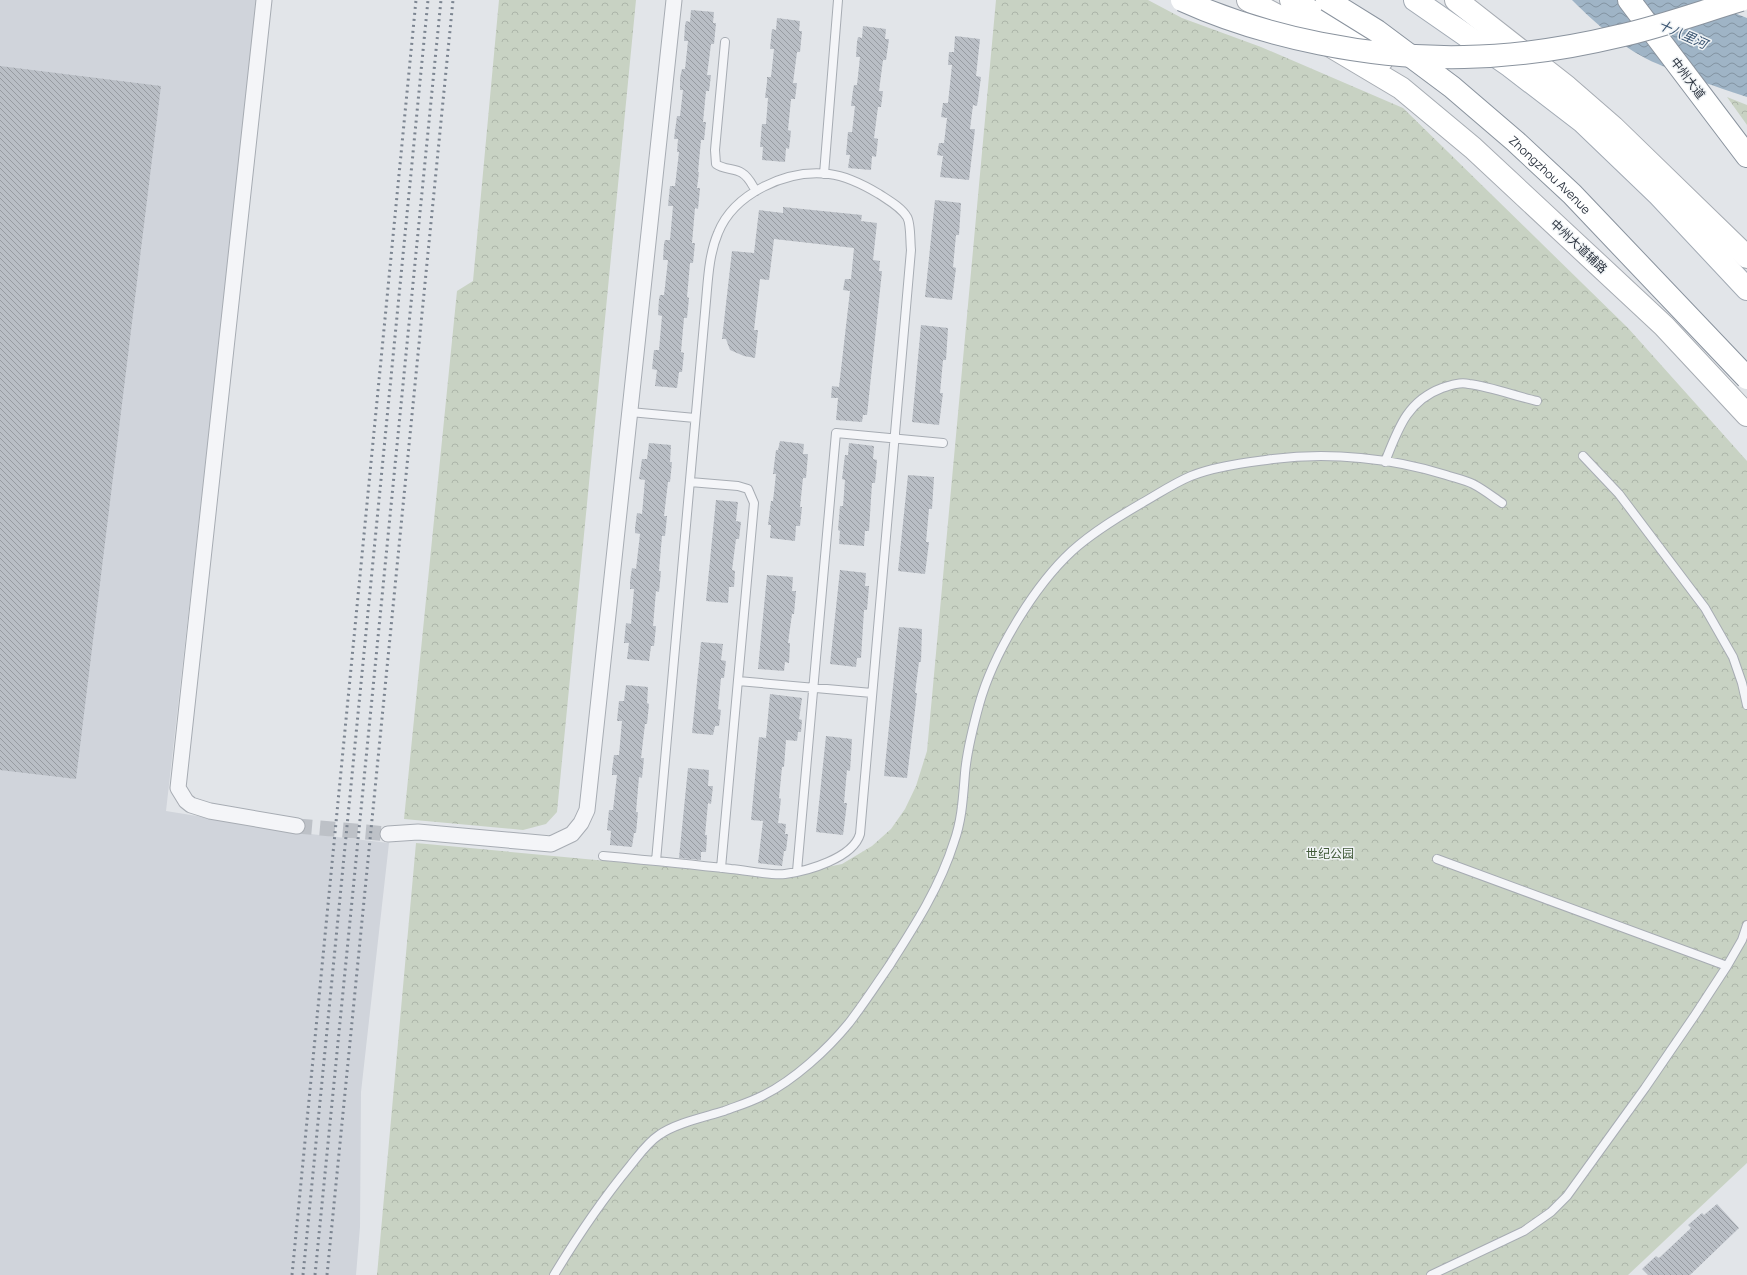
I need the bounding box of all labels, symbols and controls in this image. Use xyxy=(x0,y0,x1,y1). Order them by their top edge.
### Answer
water label: 十八里河 xyxy=(1656,15,1713,54)
street label: 中州大道 xyxy=(1667,54,1709,102)
street label: Zhongzhou Avenue xyxy=(1506,131,1595,217)
street label: 中州大道辅路 xyxy=(1547,215,1611,277)
park label: 世纪公园 xyxy=(1306,845,1354,862)

